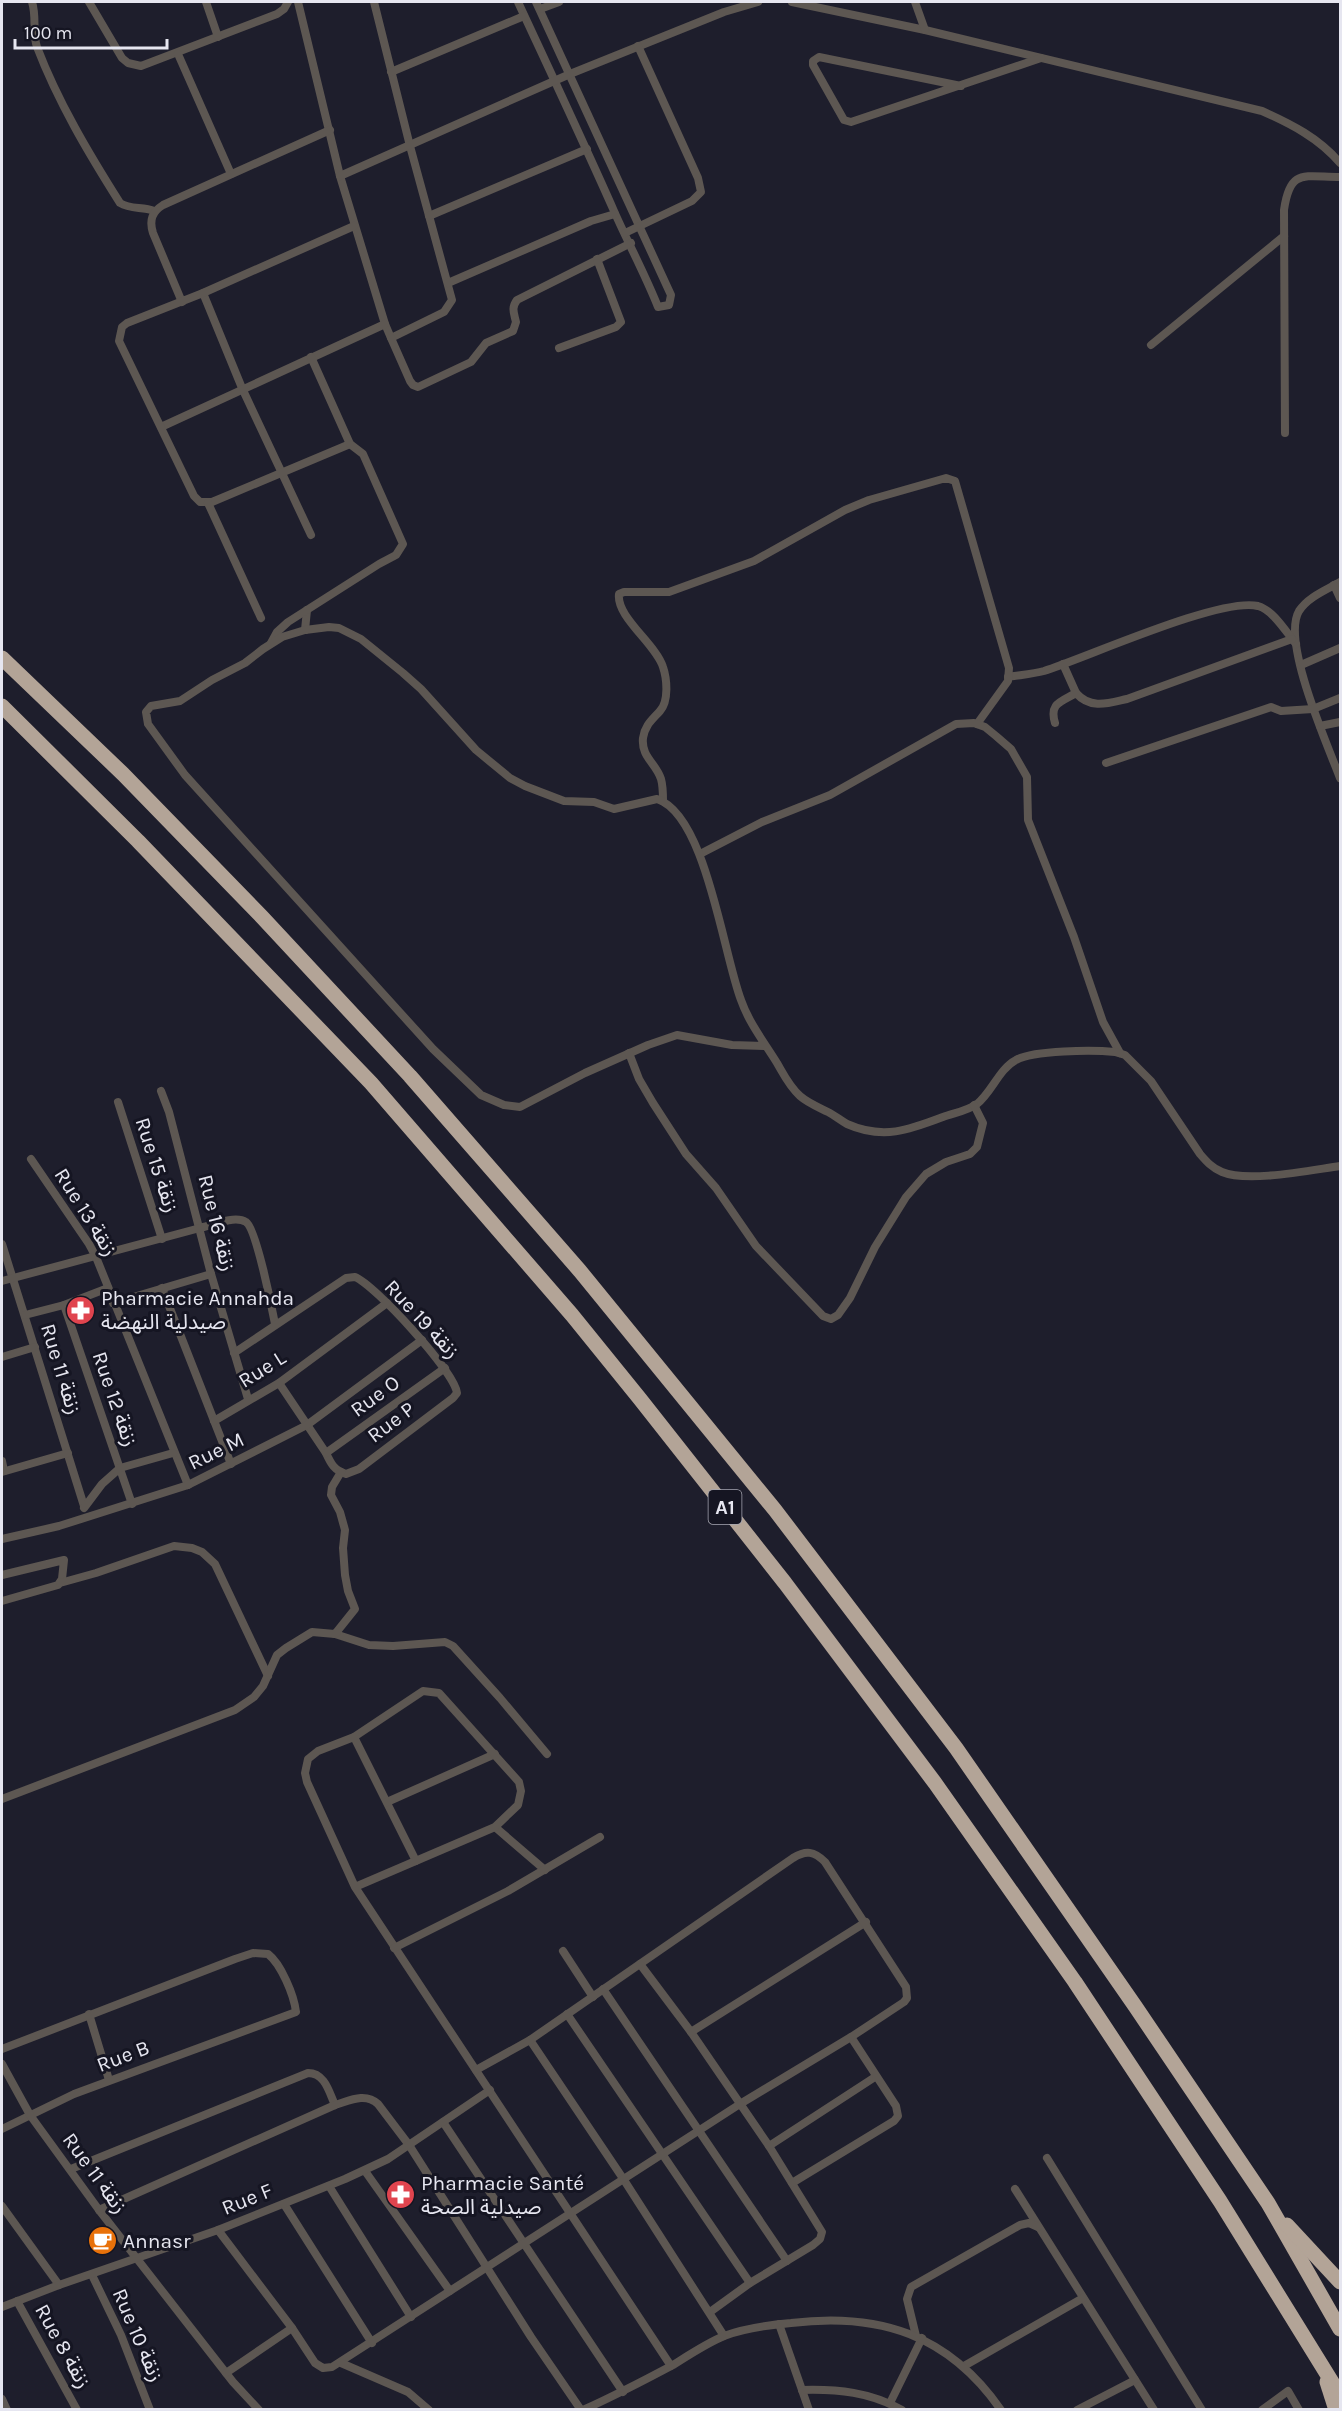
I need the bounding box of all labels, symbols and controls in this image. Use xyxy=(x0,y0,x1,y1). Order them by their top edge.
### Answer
scale bar xyxy=(15,12,166,50)
text: 100 m xyxy=(24,22,72,44)
street label: Rue 15 زنقة xyxy=(130,1114,184,1216)
street label: Rue 13 زنقة xyxy=(50,1164,122,1260)
street label: Rue 16 زنقة xyxy=(193,1172,241,1274)
street label: Rue 19 زنقة xyxy=(380,1275,464,1363)
place label: Pharmacie Annahda صيدلية النهضة xyxy=(101,1286,294,1334)
pharmacy icon: Pharmacie Annahda صيدلية النهضة xyxy=(64,1294,96,1326)
street label: Rue 11 زنقة xyxy=(36,1321,86,1417)
street label: Rue L xyxy=(234,1345,290,1393)
street label: Rue 12 زنقة xyxy=(88,1348,142,1450)
street label: Rue O xyxy=(346,1370,404,1422)
street label: Rue P xyxy=(363,1396,419,1448)
street label: Rue M xyxy=(184,1427,248,1475)
road number: A1 xyxy=(708,1490,742,1524)
street label: Rue B xyxy=(93,2035,153,2077)
street label: Rue 11 زنقة xyxy=(58,2128,132,2218)
place label: Pharmacie Santé صيدلية الصحة xyxy=(421,2171,584,2219)
street label: Rue F xyxy=(218,2178,276,2220)
pharmacy icon: Pharmacie Santé صيدلية الصحة xyxy=(384,2179,416,2211)
cafe icon: Annasr xyxy=(86,2225,118,2257)
place label: Annasr xyxy=(123,2229,191,2253)
street label: Rue 10 زنقة xyxy=(108,2285,168,2385)
street label: Rue 8 زنقة xyxy=(30,2300,96,2392)

